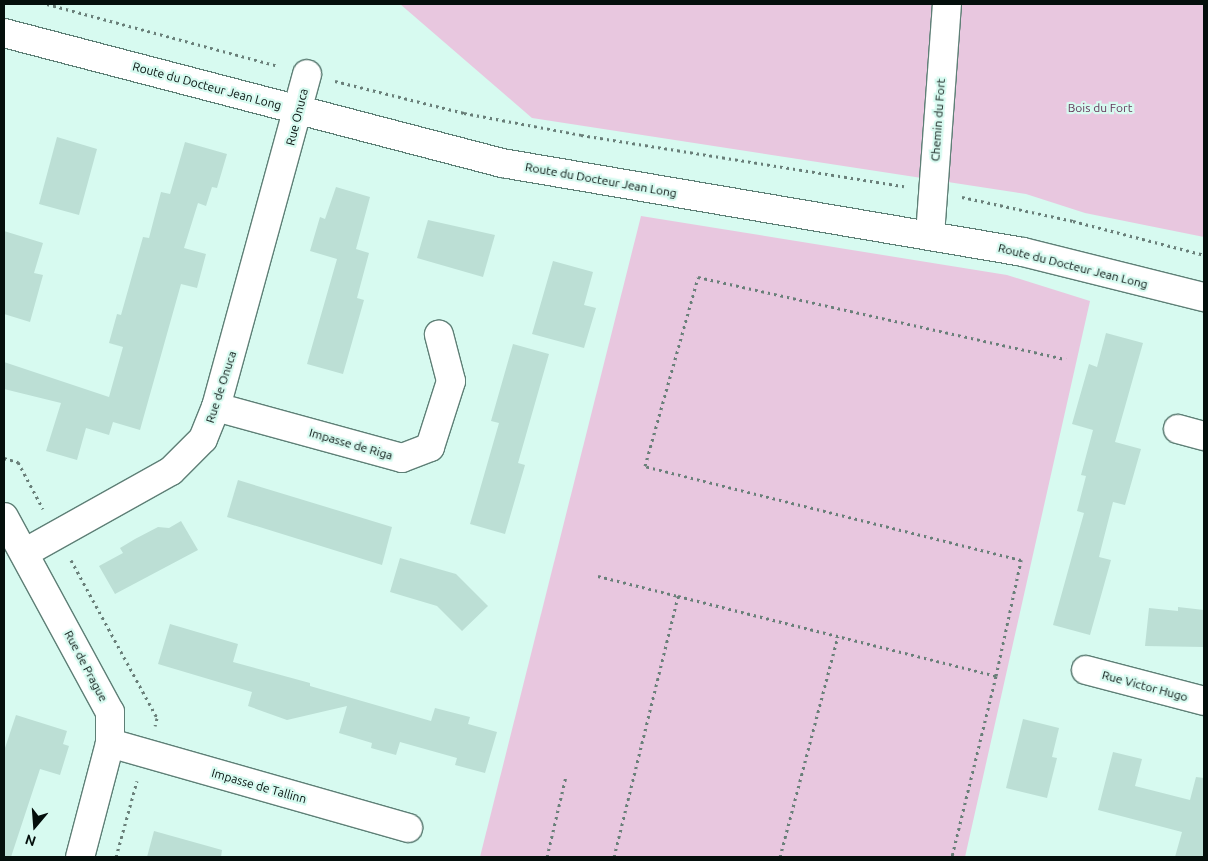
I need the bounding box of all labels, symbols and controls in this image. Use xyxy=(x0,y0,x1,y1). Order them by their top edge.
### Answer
street label: Route du Docteur Jean Long xyxy=(131,59,283,113)
street label: Chemin du Fort xyxy=(928,78,948,162)
street label: Rue Onuca xyxy=(283,87,311,147)
park label: Bois du Fort xyxy=(1068,101,1132,115)
street label: Route du Docteur Jean Long xyxy=(524,160,678,200)
street label: Route du Docteur Jean Long xyxy=(997,240,1149,292)
street label: Rue de Onuca xyxy=(203,349,239,425)
street label: Impasse de Riga xyxy=(308,425,394,463)
street label: Rue de Prague xyxy=(61,628,111,704)
street label: Rue Victor Hugo xyxy=(1100,668,1190,704)
street label: Impasse de Tallinn xyxy=(210,766,308,806)
north arrow xyxy=(10,801,60,851)
text: N xyxy=(23,831,38,849)

